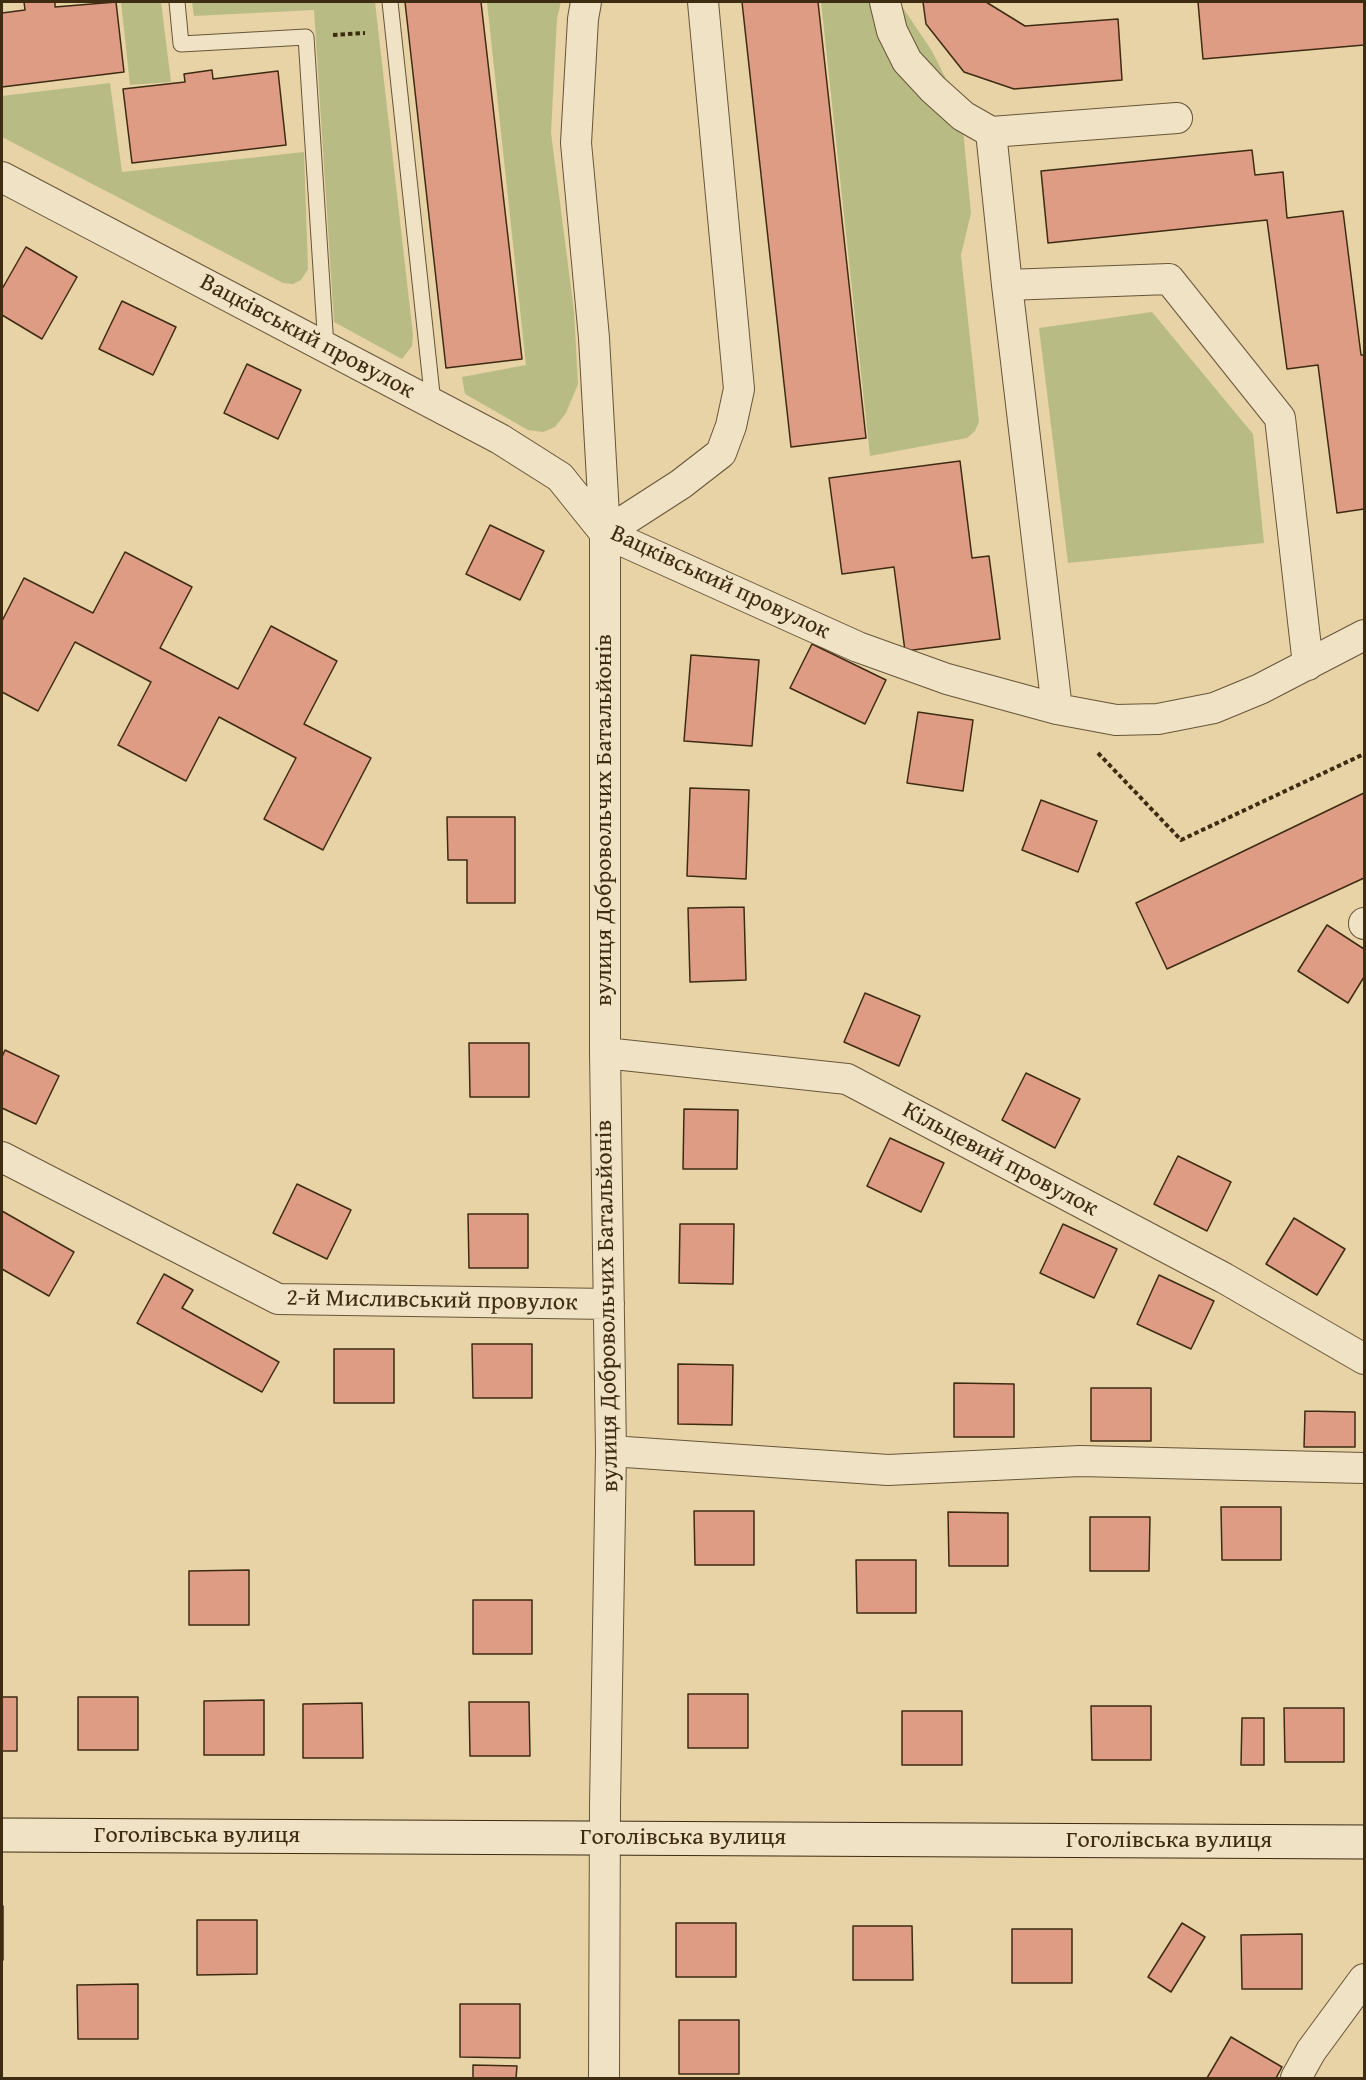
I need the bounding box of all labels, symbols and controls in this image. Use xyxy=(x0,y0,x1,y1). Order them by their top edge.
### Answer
street label: Вацківський провулок xyxy=(195,268,419,406)
street label: Вацківський провулок xyxy=(606,520,834,646)
street label: вулиця Добровольчих Батальйонів xyxy=(591,634,619,1006)
street label: Кільцевий провулок xyxy=(897,1096,1103,1224)
street label: вулиця Добровольчих Батальйонів xyxy=(590,1120,626,1492)
street label: 2-й Мисливський провулок xyxy=(286,1284,578,1318)
street label: Гоголівська вулиця xyxy=(94,1822,300,1850)
street label: Гоголівська вулиця xyxy=(580,1824,786,1852)
street label: Гоголівська вулиця xyxy=(1066,1827,1272,1855)

